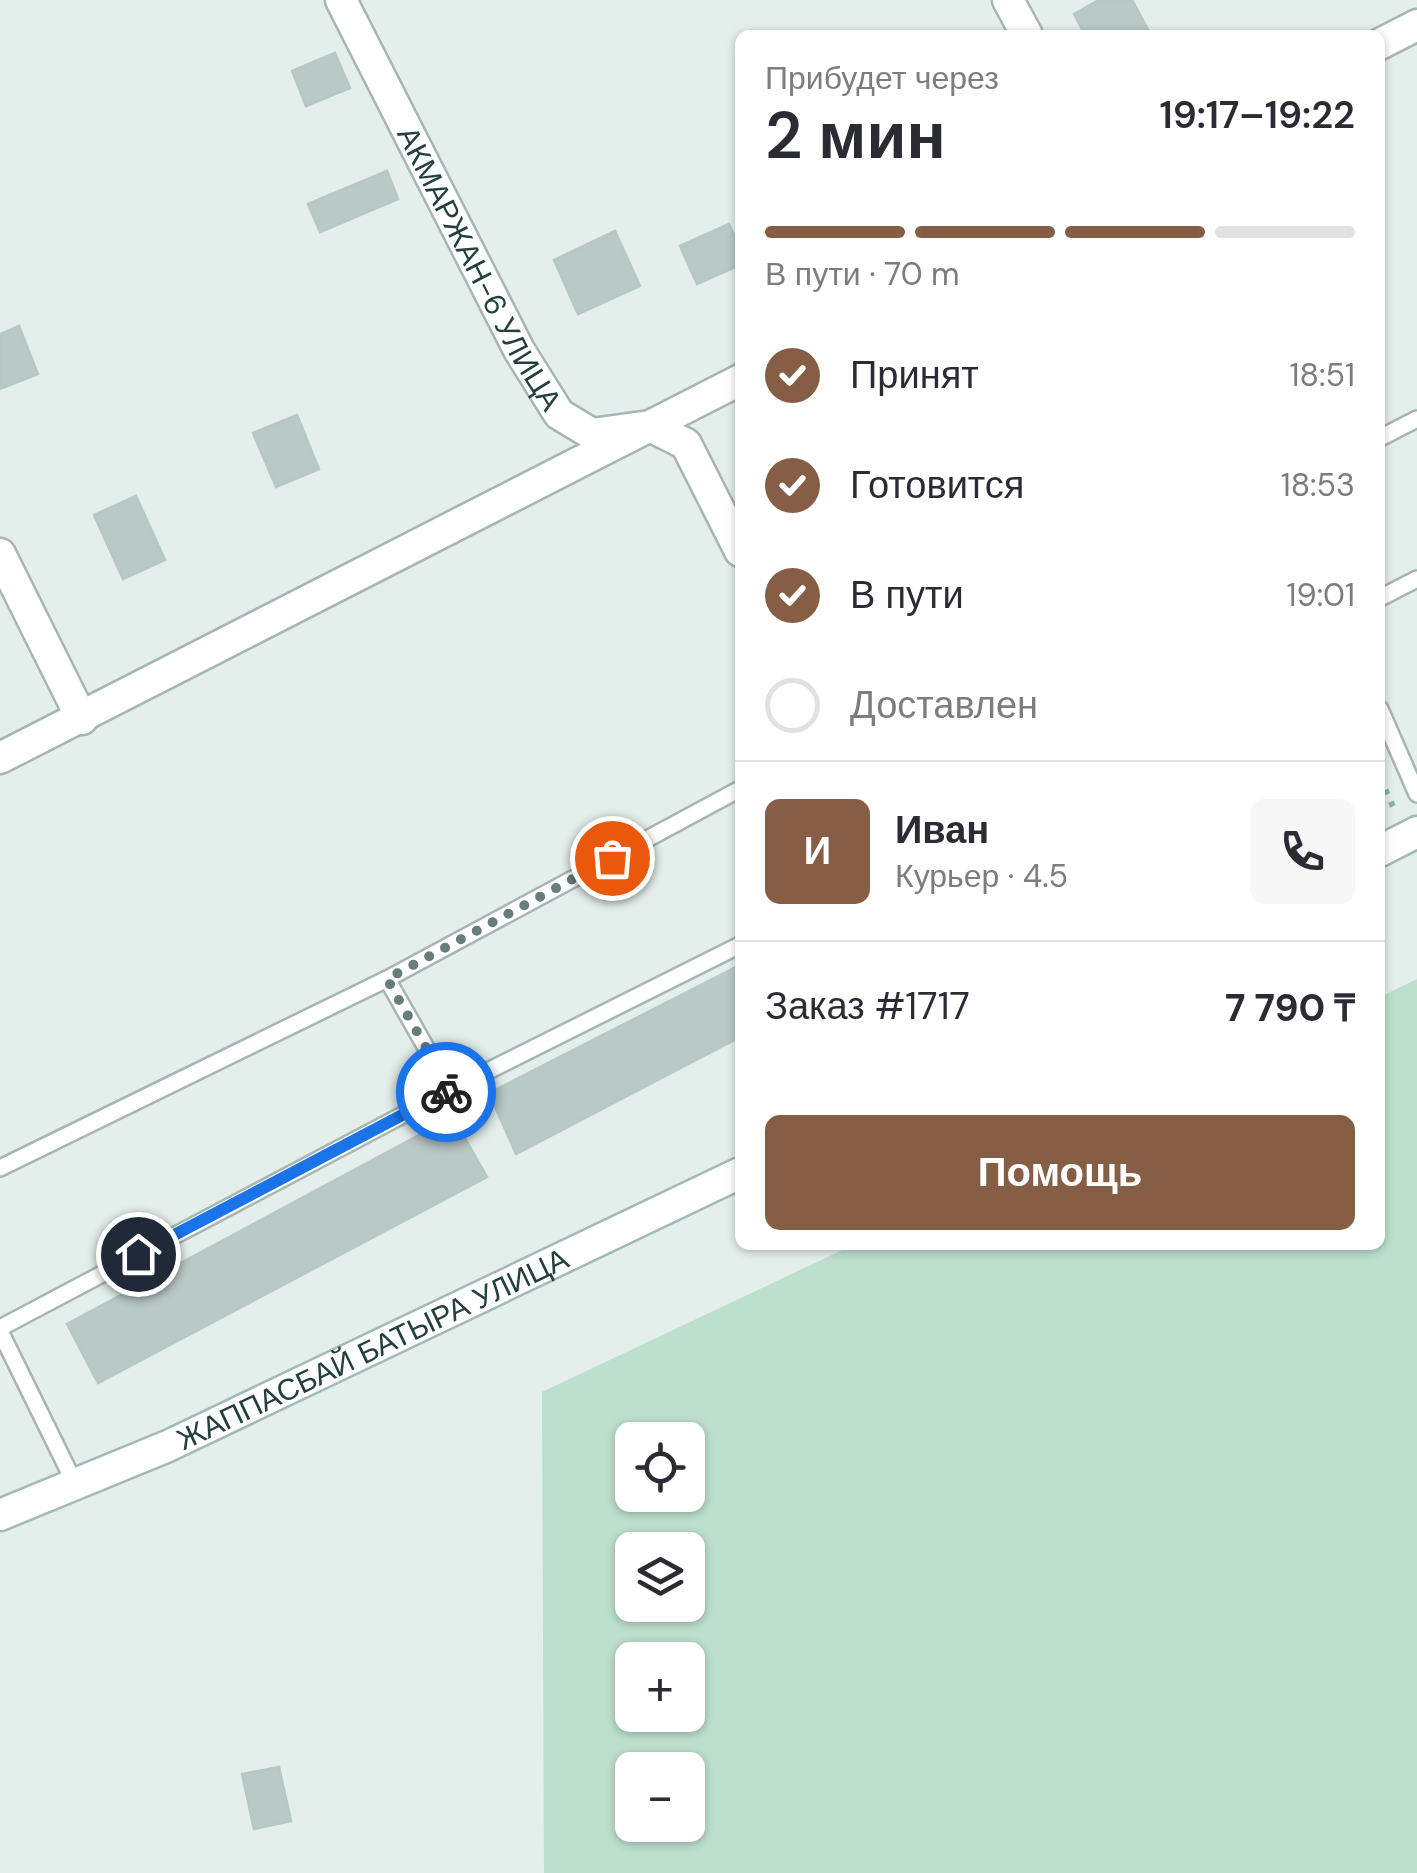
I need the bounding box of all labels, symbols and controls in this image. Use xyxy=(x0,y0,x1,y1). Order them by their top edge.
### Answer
text: Прибудет через xyxy=(765,57,999,99)
text: 19:17–19:22 xyxy=(1159,90,1355,140)
text: 2 мин xyxy=(765,94,946,178)
street label: АКМАРЖАН-6 УЛИЦА xyxy=(389,119,571,418)
text: В пути · 70 m xyxy=(765,253,960,295)
icon: check xyxy=(765,348,820,403)
text: Принят xyxy=(850,350,979,400)
text: 18:51 xyxy=(1290,354,1355,396)
icon: check xyxy=(765,458,820,513)
text: Готовится xyxy=(850,460,1024,510)
text: 18:53 xyxy=(1281,464,1355,506)
icon: check xyxy=(765,568,820,623)
text: В пути xyxy=(850,570,964,620)
text: 19:01 xyxy=(1287,574,1355,616)
text: Доставлен xyxy=(850,680,1038,730)
button: phone xyxy=(1250,799,1355,904)
text: Иван xyxy=(895,805,989,855)
pin xyxy=(570,816,655,901)
text: И xyxy=(804,826,831,876)
icon: bag xyxy=(585,831,640,886)
text: Курьер · 4.5 xyxy=(895,855,1068,897)
text: Заказ #1717 xyxy=(765,981,970,1031)
text: 7 790 ₸ xyxy=(1225,983,1355,1033)
courier xyxy=(396,1042,496,1142)
icon: bike xyxy=(419,1065,474,1120)
button: Помощь xyxy=(765,1115,1355,1230)
pin xyxy=(96,1212,181,1297)
icon: home xyxy=(111,1227,166,1282)
street label: ЖАППАСБАЙ БАТЫРА УЛИЦА xyxy=(170,1238,574,1459)
map controls xyxy=(615,1422,705,1842)
button: locate xyxy=(615,1422,705,1512)
button: layers xyxy=(615,1532,705,1622)
button: + xyxy=(615,1642,705,1732)
button: − xyxy=(615,1752,705,1842)

